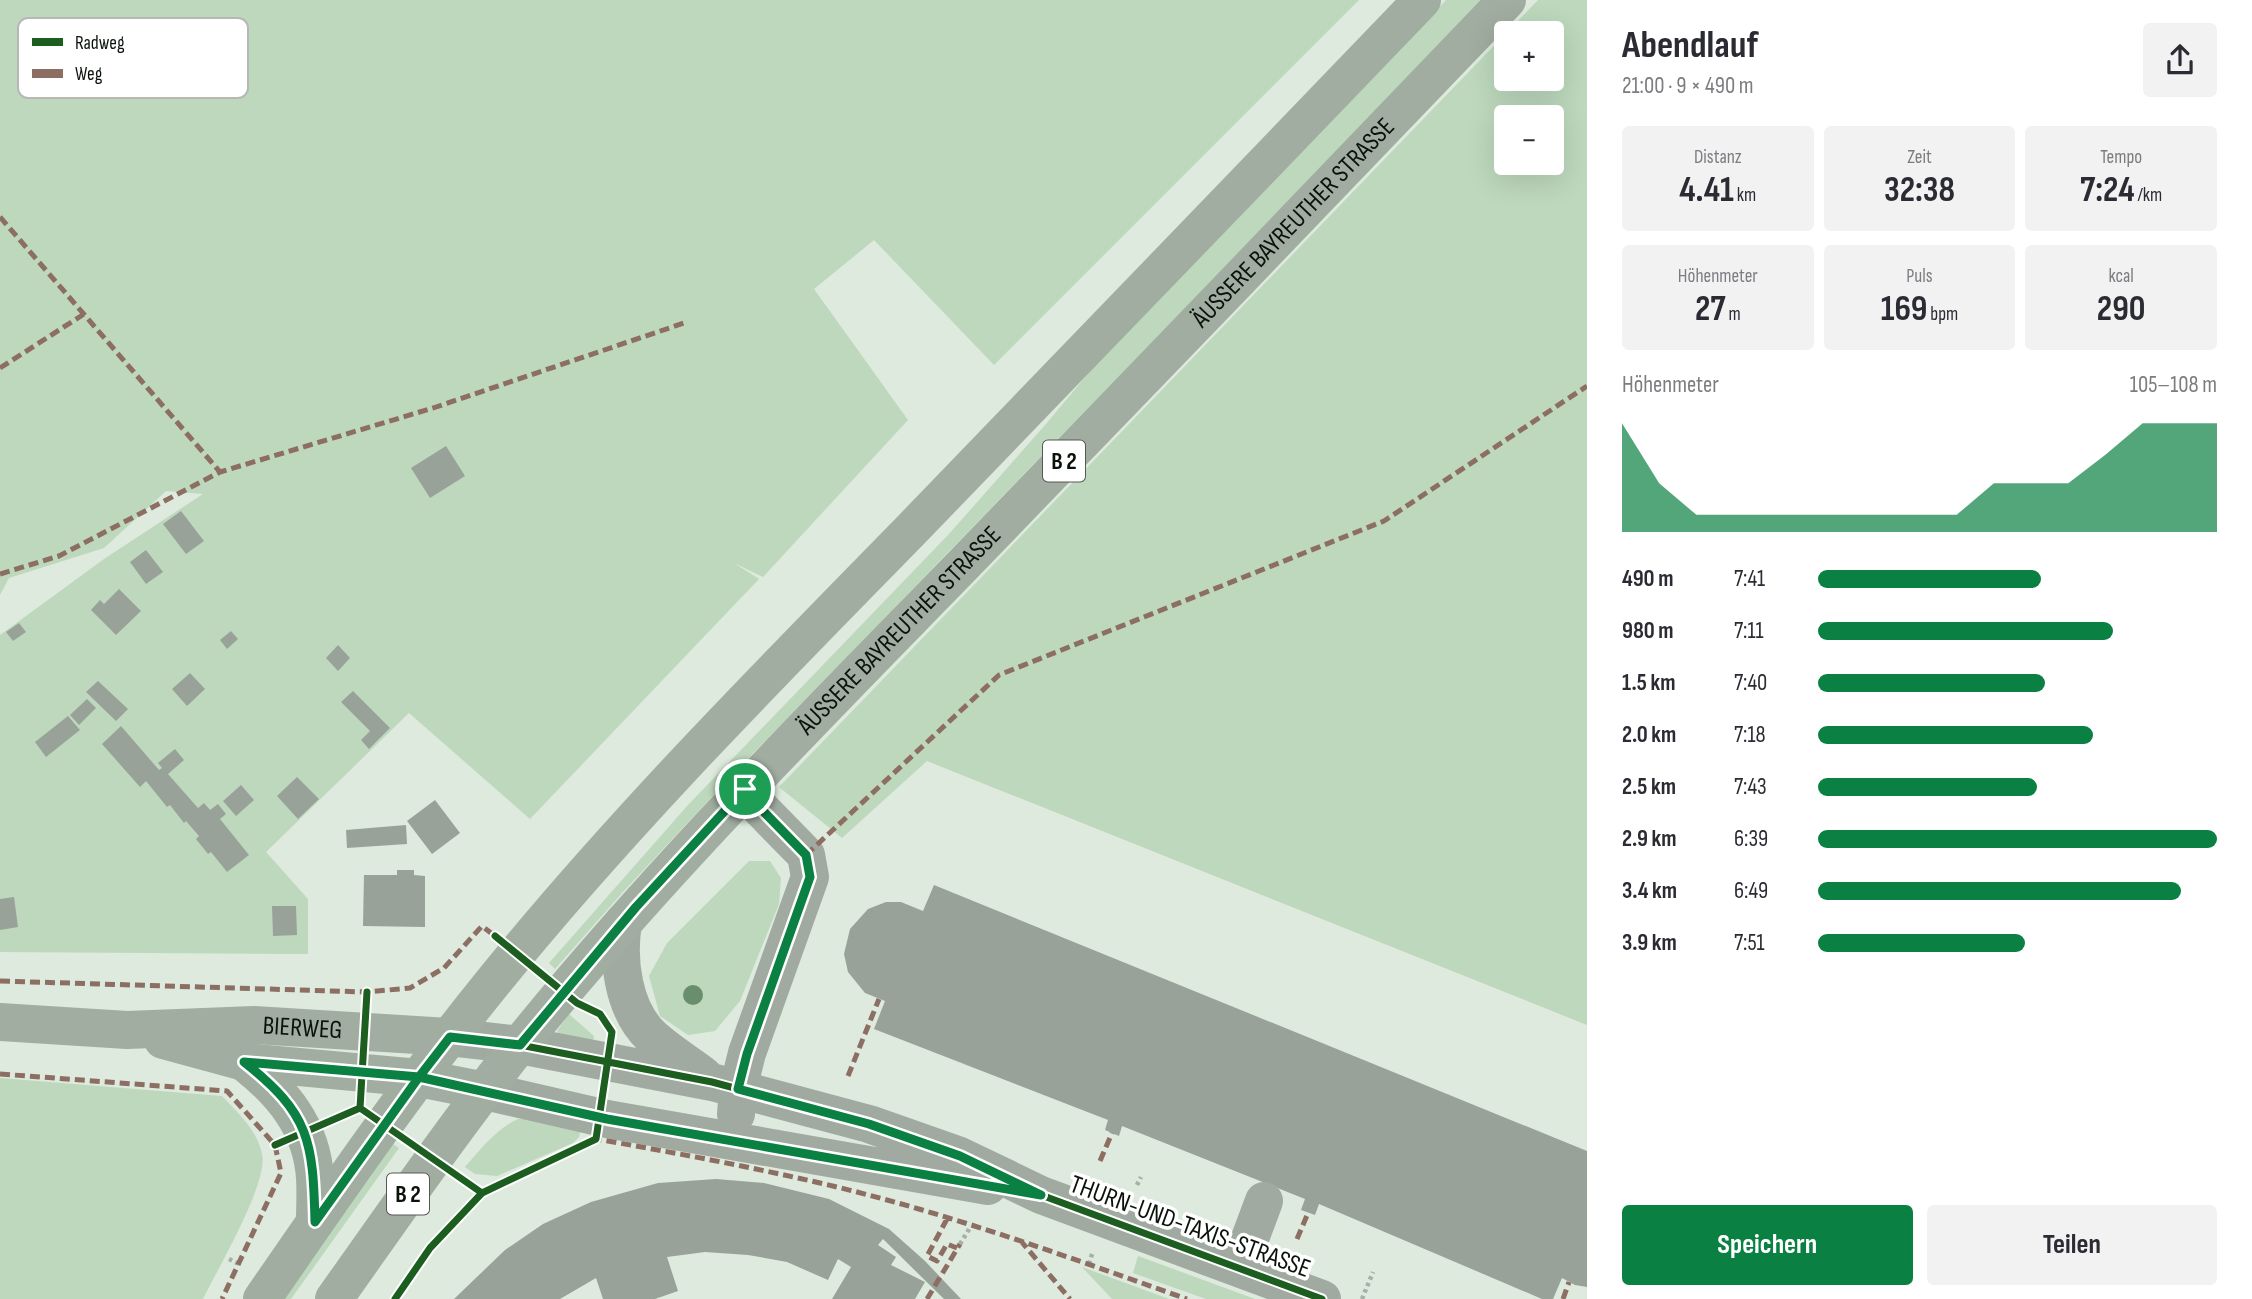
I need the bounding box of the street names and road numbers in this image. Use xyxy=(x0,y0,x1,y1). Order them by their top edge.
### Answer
street label: ÄUSSERE BAYREUTHER STRASSE xyxy=(1185,111,1401,335)
road number: B 2 xyxy=(1043,440,1085,482)
street label: ÄUSSERE BAYREUTHER STRASSE xyxy=(790,520,1008,742)
street label: BIERWEG xyxy=(262,1010,343,1046)
street label: THURN-UND-TAXIS-STRASSE xyxy=(1066,1169,1314,1285)
road number: B 2 xyxy=(387,1174,429,1214)

